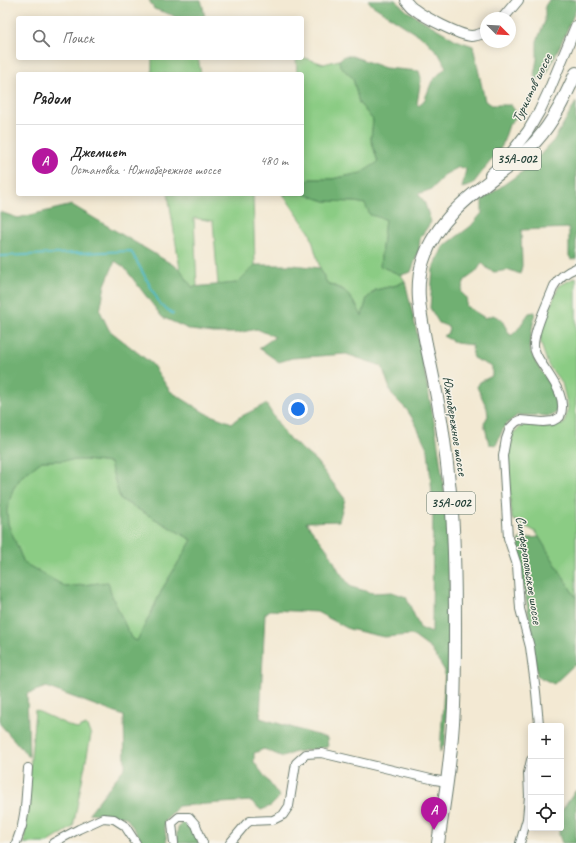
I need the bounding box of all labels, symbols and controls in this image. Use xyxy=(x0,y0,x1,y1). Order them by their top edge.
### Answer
north arrow xyxy=(480,12,516,48)
search box xyxy=(16,16,304,60)
icon: search xyxy=(30,27,52,49)
text: Поиск xyxy=(62,29,94,48)
street label: Туристов шоссе xyxy=(508,50,556,125)
text: Рядом xyxy=(32,88,70,109)
text: Джемиет xyxy=(70,143,126,162)
road number: 35А-002 xyxy=(493,148,541,170)
text: A xyxy=(42,153,48,169)
text: 480 m xyxy=(260,153,288,169)
text: Остановка · Южнобережное шоссе xyxy=(70,162,221,178)
street label: Южнобережное шоссе xyxy=(439,375,471,478)
your location xyxy=(288,399,308,419)
road number: 35А-002 xyxy=(427,492,475,514)
street label: Симферопольское шоссе xyxy=(512,515,546,627)
map controls xyxy=(528,723,564,831)
button: + xyxy=(528,723,564,759)
button: − xyxy=(528,759,564,795)
button: locate xyxy=(528,795,564,831)
pin: A xyxy=(421,797,447,830)

